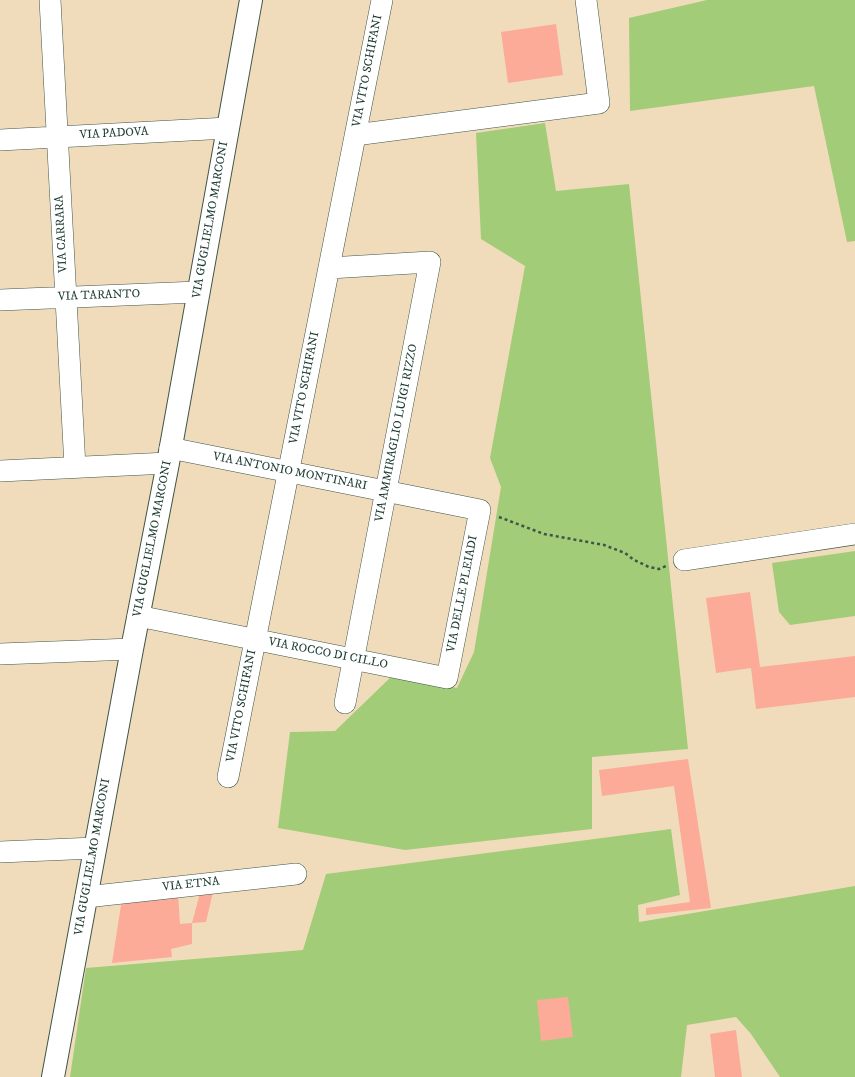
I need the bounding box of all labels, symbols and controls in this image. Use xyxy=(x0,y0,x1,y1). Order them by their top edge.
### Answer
street label: VIA VITO SCHIFANI xyxy=(350,14,386,128)
street label: VIA PADOVA xyxy=(79,125,149,143)
street label: VIA GUGLIELMO MARCONI xyxy=(190,140,232,300)
street label: VIA CARRARA xyxy=(53,195,71,273)
street label: VIA TARANTO xyxy=(58,287,140,305)
street label: VIA VITO SCHIFANI xyxy=(287,331,323,445)
street label: VIA AMMIRAGLIO LUIGI RIZZO xyxy=(373,343,421,523)
street label: VIA ANTONIO MONTINARI xyxy=(212,450,368,494)
street label: VIA GUGLIELMO MARCONI xyxy=(131,460,175,618)
street label: VIA DELLE PLEIADI xyxy=(445,534,481,654)
street label: VIA ROCCO DI CILLO xyxy=(267,635,389,673)
street label: VIA VITO SCHIFANI xyxy=(224,649,260,763)
street label: VIA GUGLIELMO MARCONI xyxy=(72,777,114,937)
street label: VIA ETNA xyxy=(162,875,220,895)

